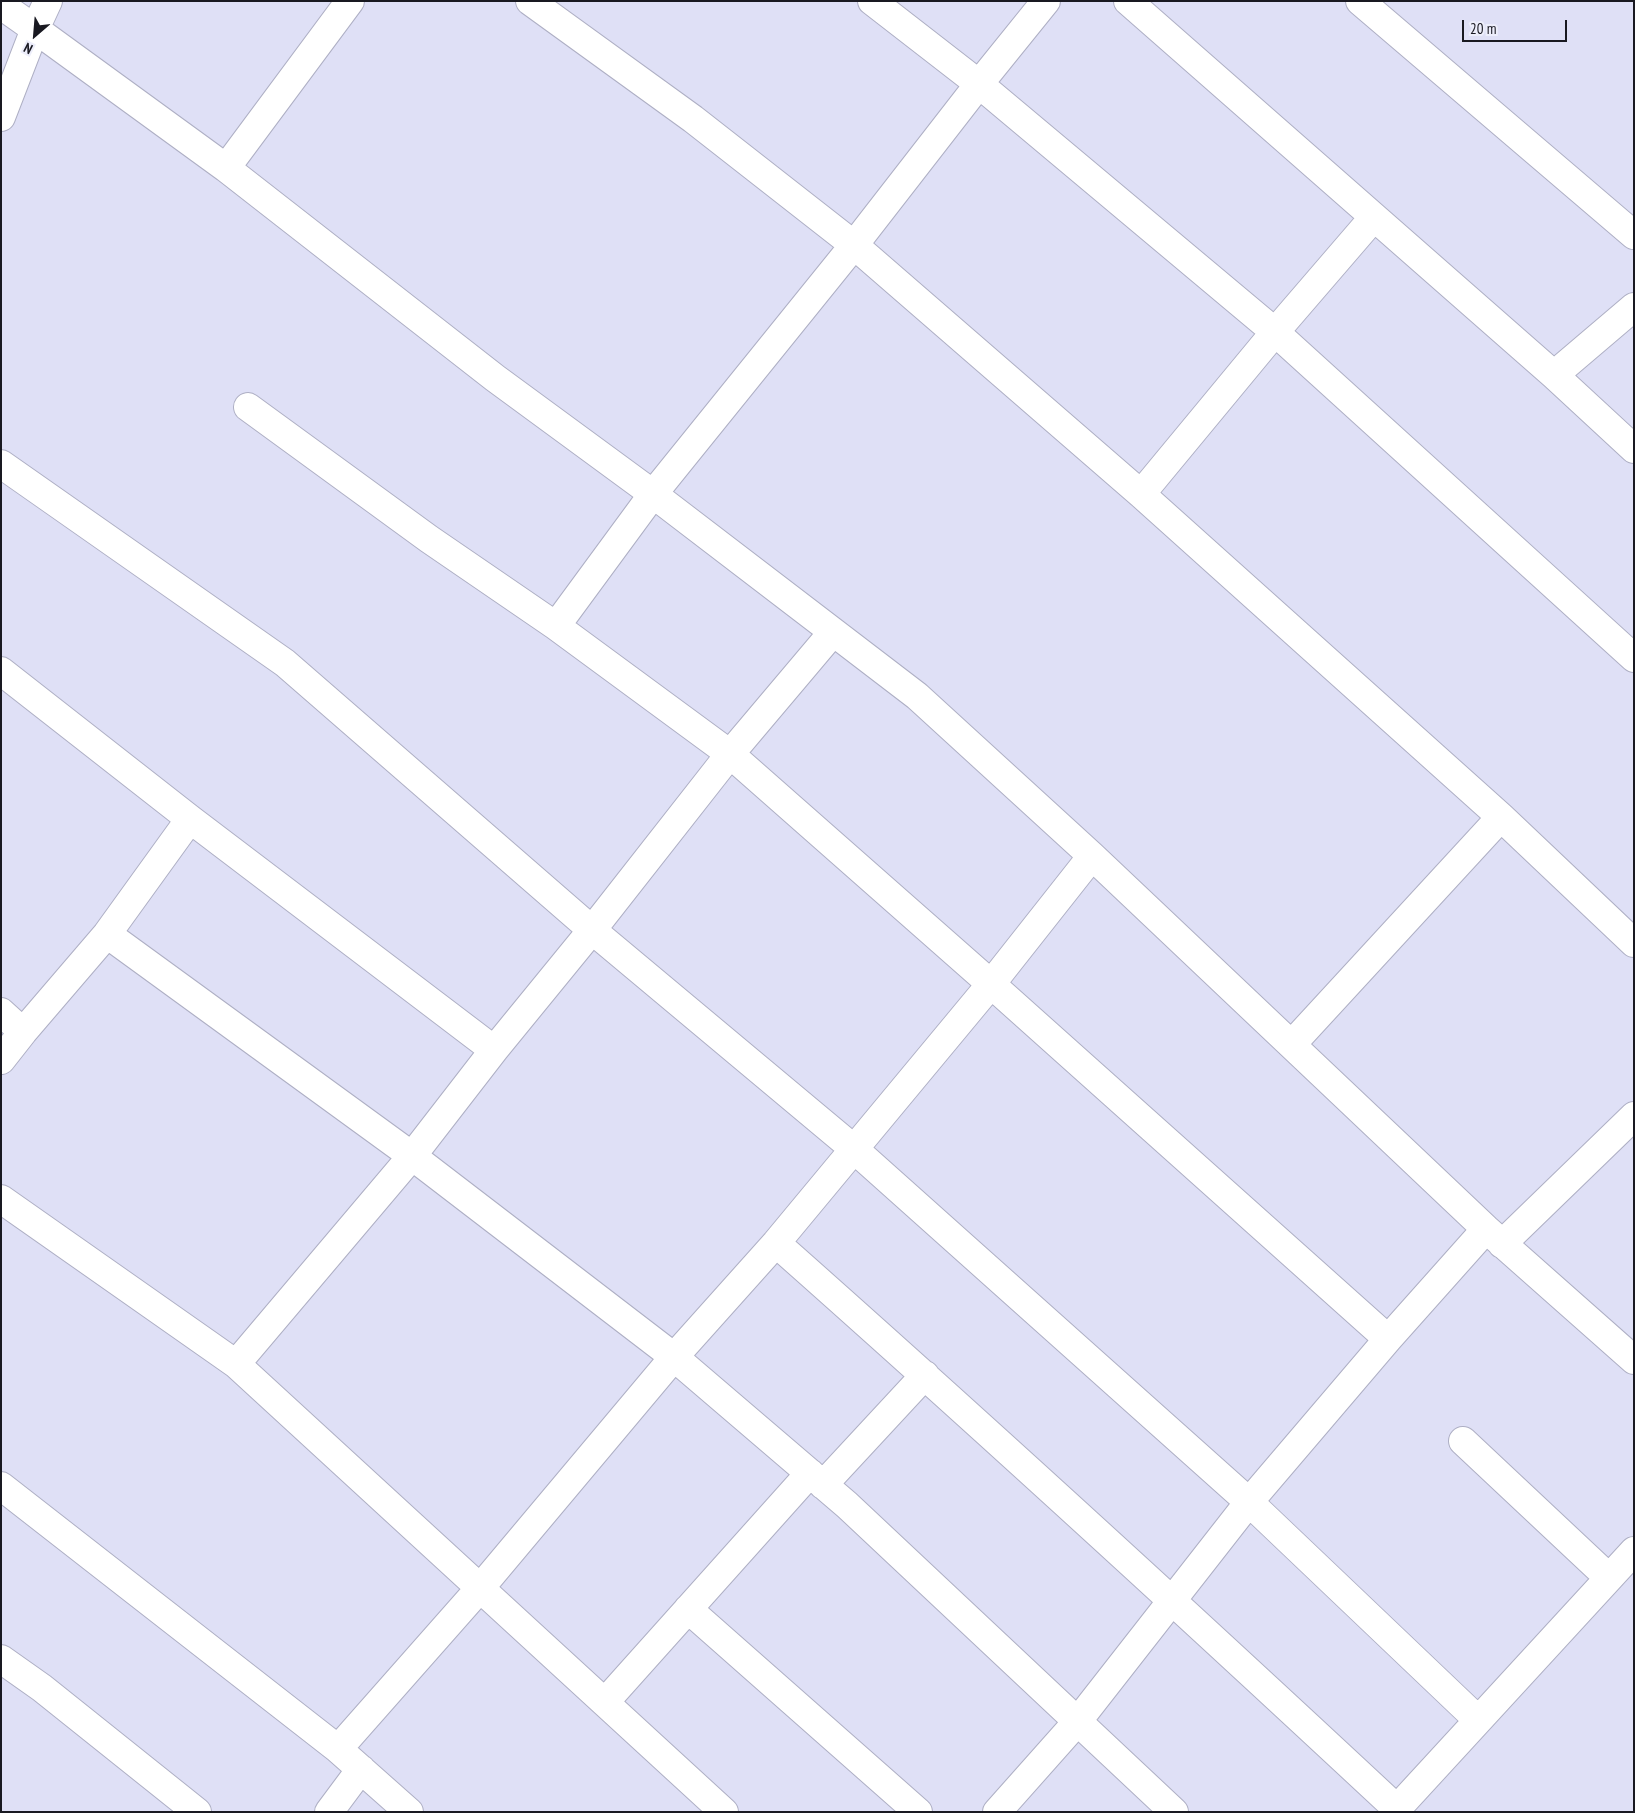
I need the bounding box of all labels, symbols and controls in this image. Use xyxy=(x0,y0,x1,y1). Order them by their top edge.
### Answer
north arrow xyxy=(10,10,60,60)
scale bar xyxy=(1465,10,1570,42)
text: 20 m xyxy=(1470,19,1496,38)
text: N xyxy=(21,39,36,58)

